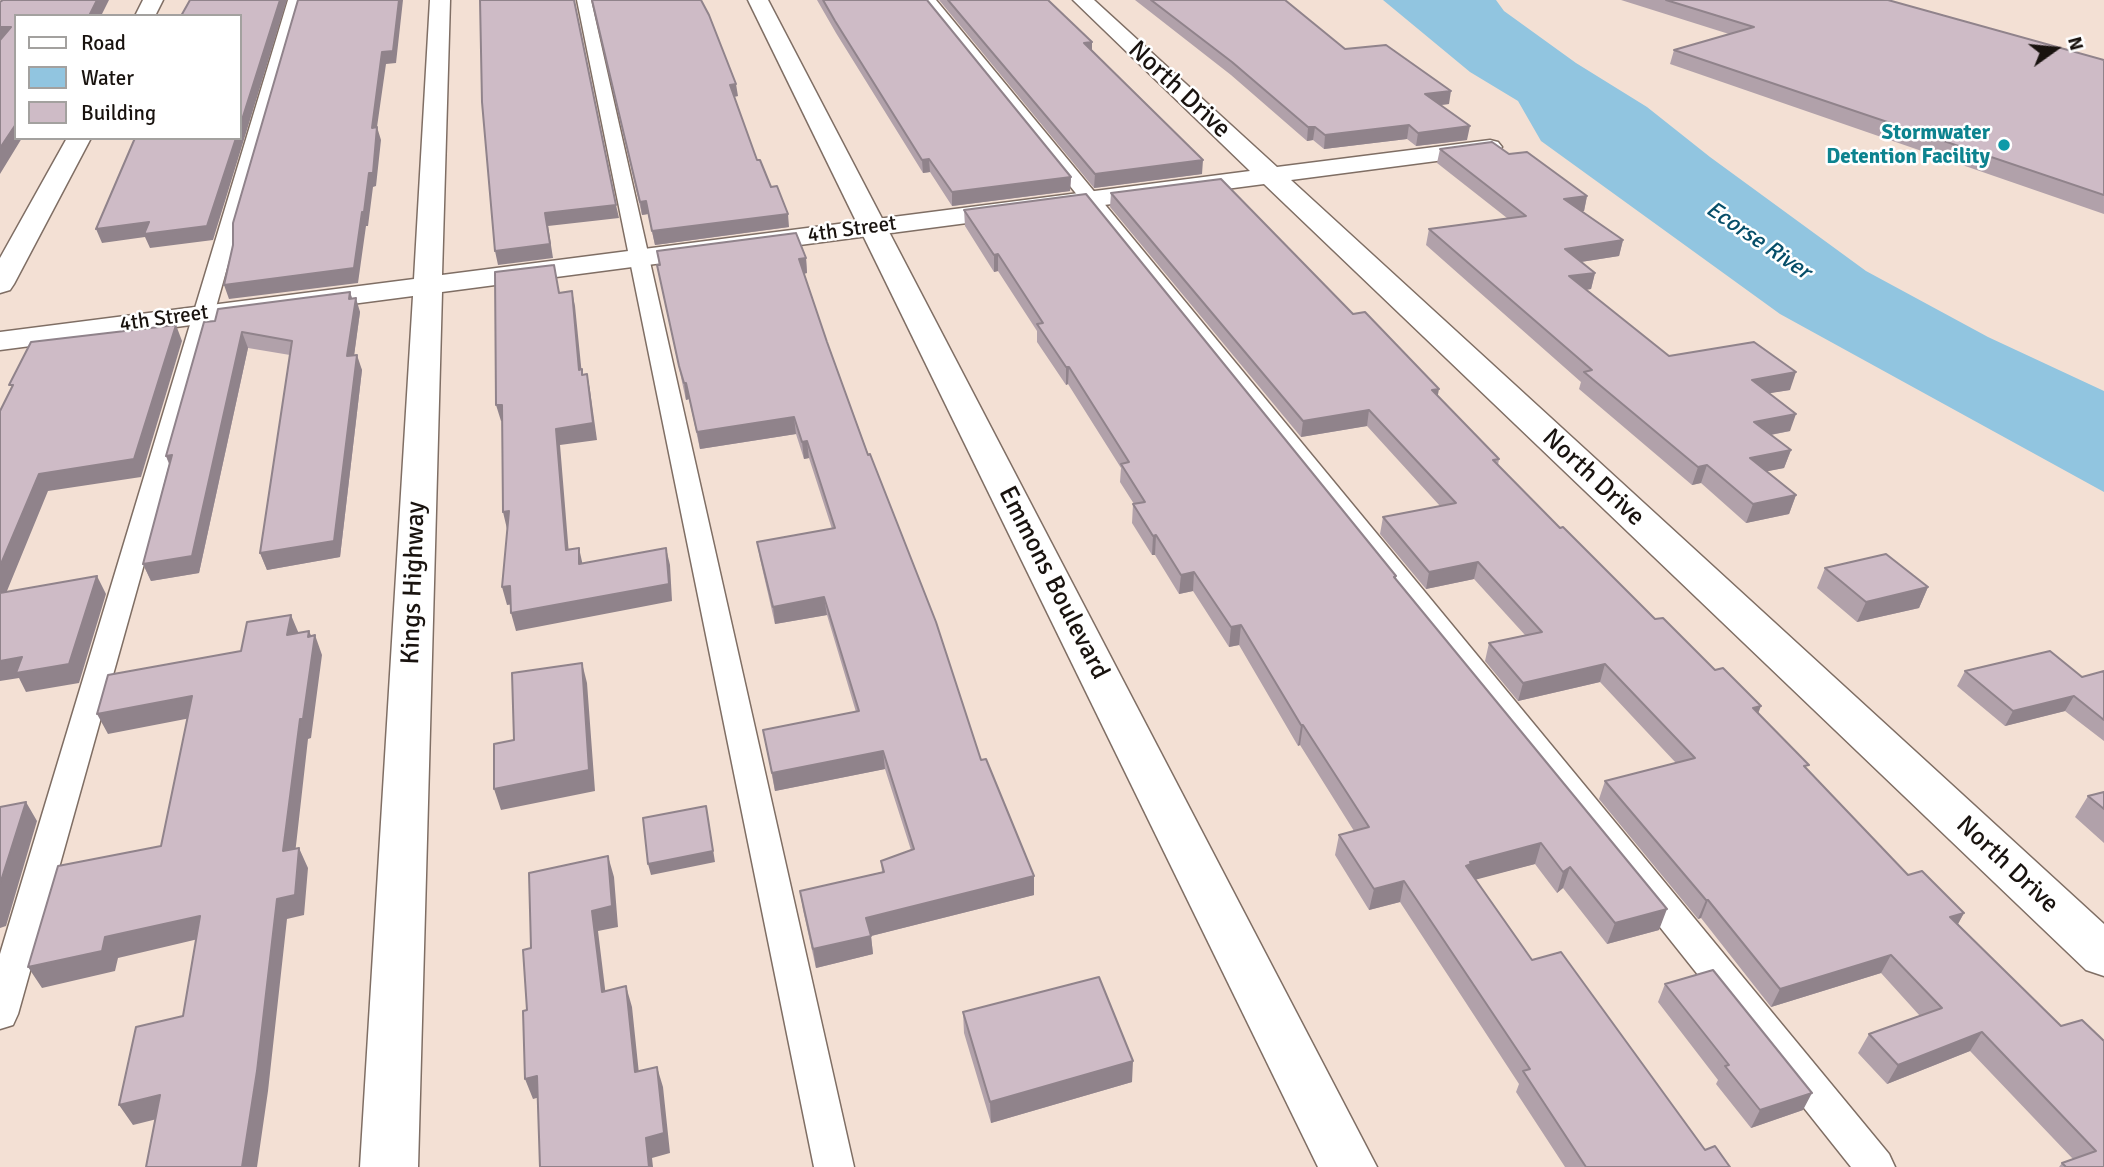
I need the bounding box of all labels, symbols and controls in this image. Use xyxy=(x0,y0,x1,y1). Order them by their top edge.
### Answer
legend xyxy=(14,14,242,140)
north arrow xyxy=(2020,14,2090,84)
text: Road xyxy=(81,30,126,56)
text: N xyxy=(2062,34,2089,53)
street label: North Drive xyxy=(1121,35,1237,145)
text: Water xyxy=(81,65,134,91)
text: Building xyxy=(81,100,156,126)
place label: Stormwater Detention Facility xyxy=(1826,120,1990,170)
marker: Stormwater Detention Facility xyxy=(1996,137,2012,153)
water label: Ecorse River xyxy=(1700,196,1816,286)
street label: 4th Street xyxy=(806,211,898,249)
street label: 4th Street xyxy=(118,300,210,338)
street label: North Drive xyxy=(1535,423,1651,533)
street label: Emmons Boulevard xyxy=(991,481,1115,685)
street label: Kings Highway xyxy=(396,501,432,665)
street label: North Drive xyxy=(1949,810,2065,920)

